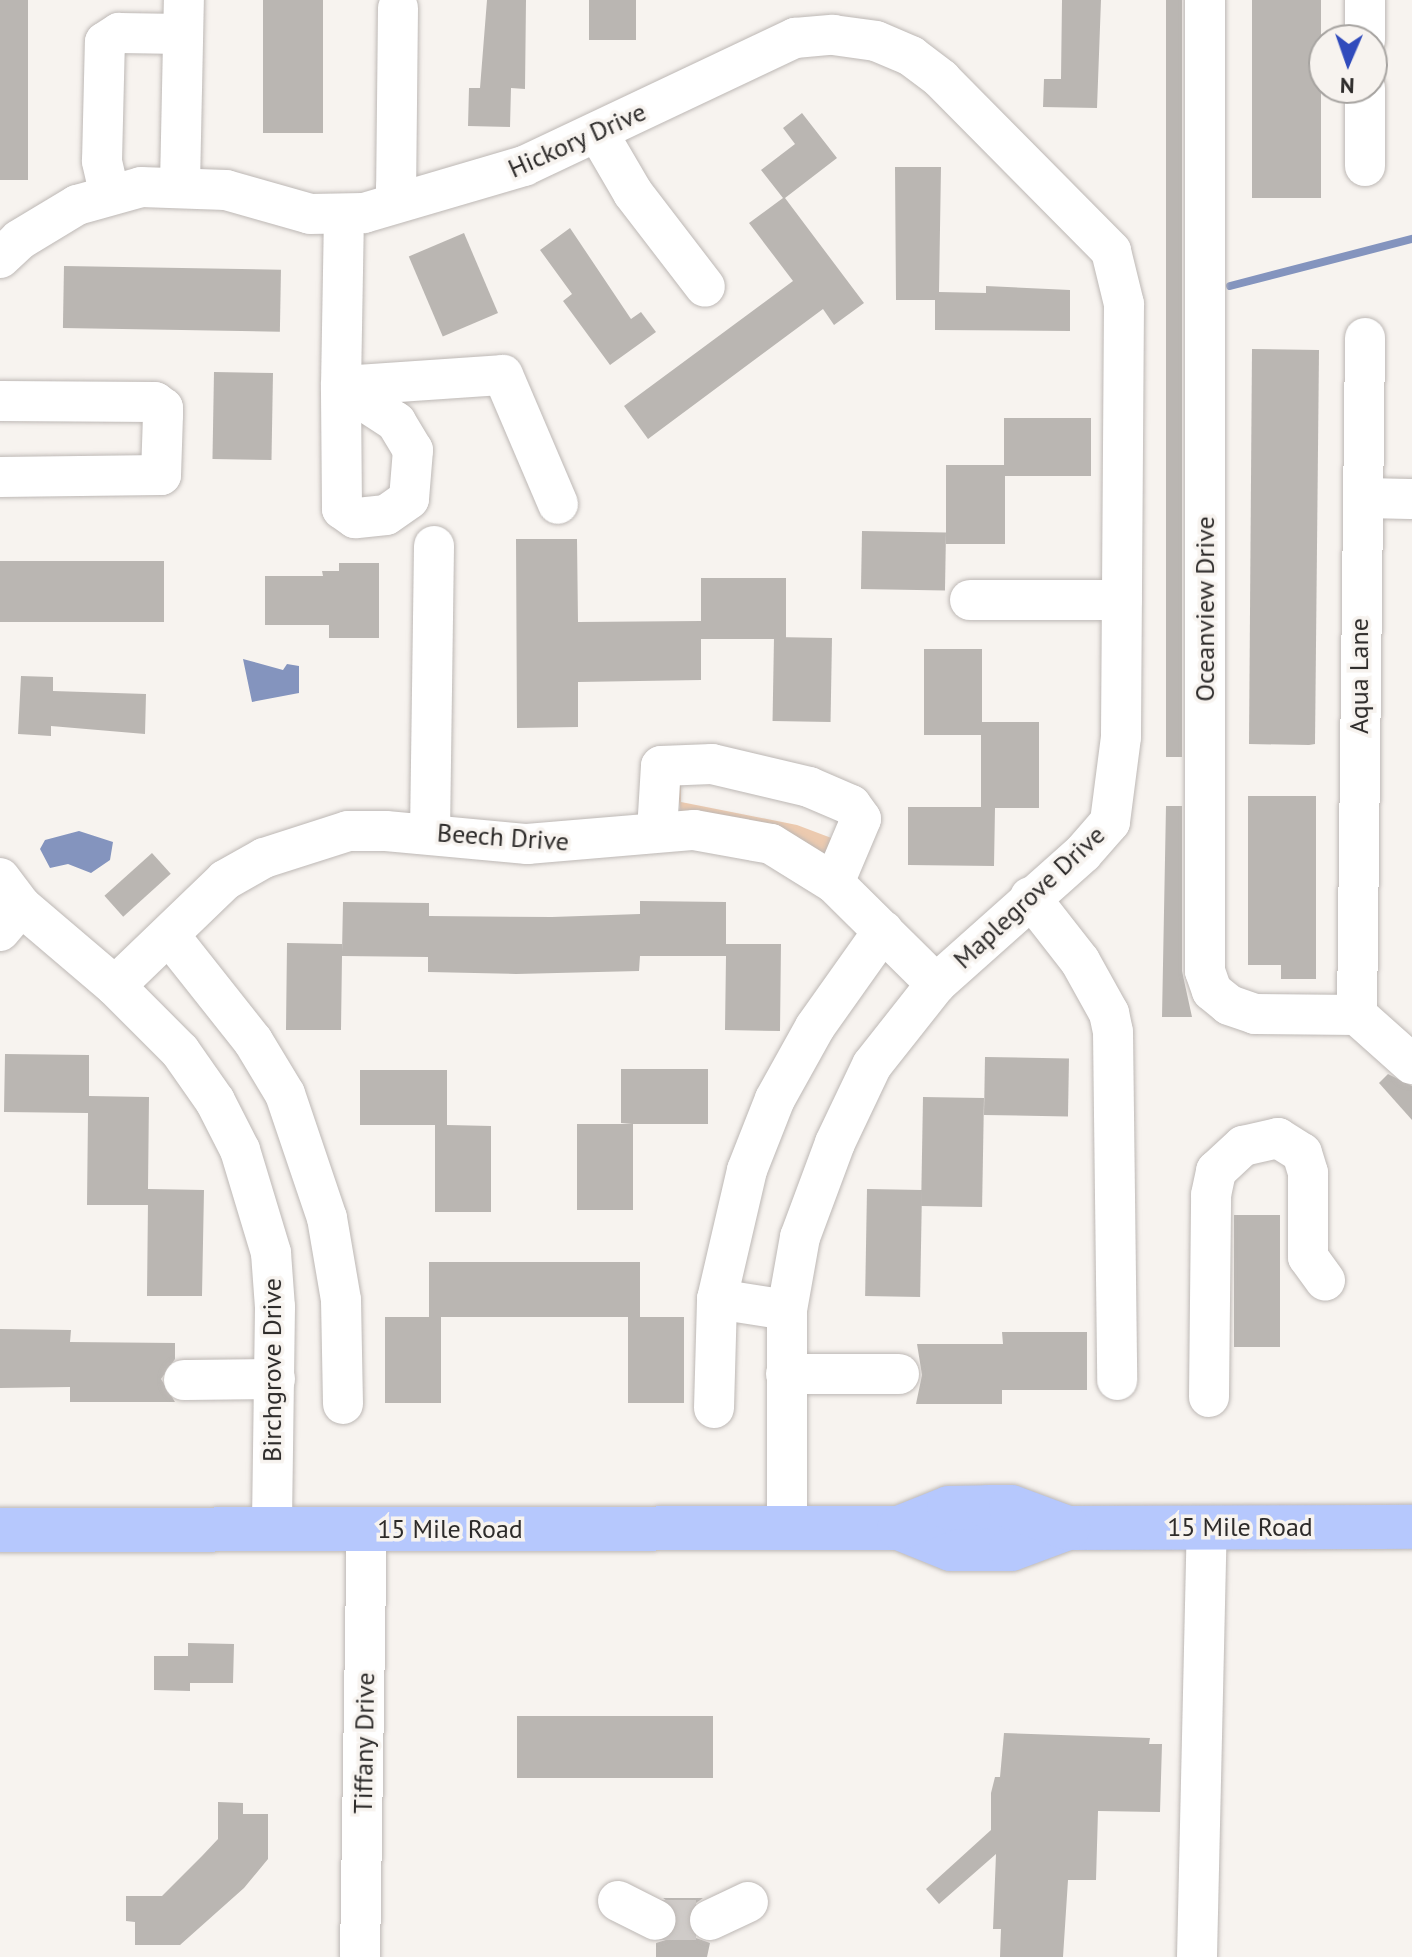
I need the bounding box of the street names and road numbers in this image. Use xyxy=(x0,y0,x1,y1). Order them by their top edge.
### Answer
street label: Hickory Drive xyxy=(503,96,651,184)
street label: Oceanview Drive xyxy=(1189,516,1221,702)
street label: Aqua Lane xyxy=(1343,618,1375,734)
street label: Beech Drive xyxy=(436,817,570,857)
street label: Maplegrove Drive xyxy=(947,819,1111,975)
street label: Birchgrove Drive xyxy=(256,1278,288,1462)
street label: 15 Mile Road xyxy=(1167,1511,1313,1543)
street label: 15 Mile Road xyxy=(377,1513,523,1545)
street label: Tiffany Drive xyxy=(347,1672,381,1814)

